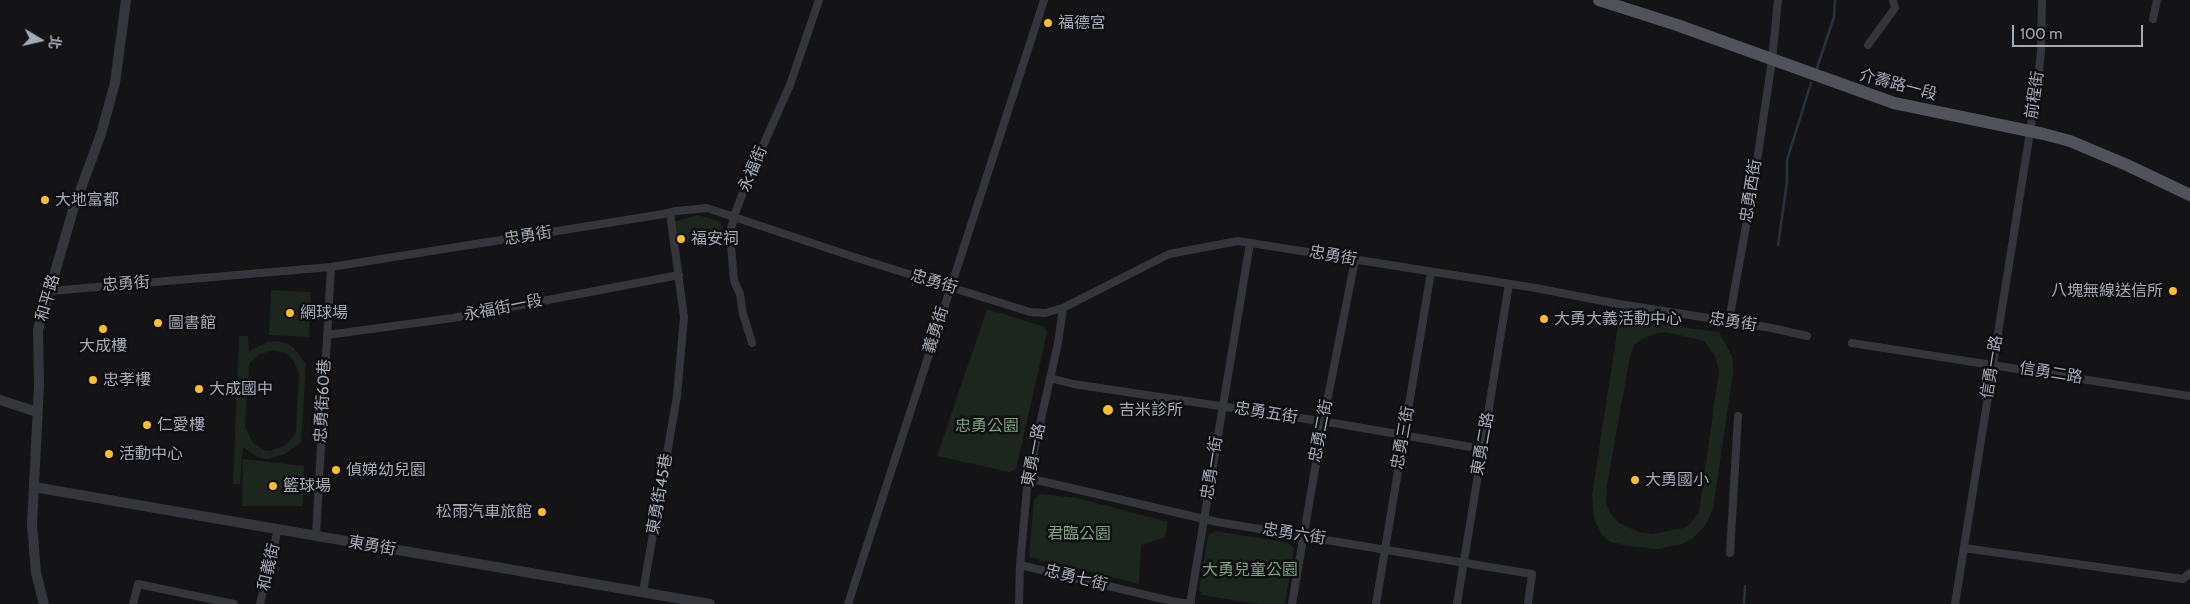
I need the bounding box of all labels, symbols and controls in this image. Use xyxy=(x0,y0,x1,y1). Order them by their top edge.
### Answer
place label: 福德宮 xyxy=(1058,13,1106,33)
north arrow xyxy=(15,15,65,65)
scale bar xyxy=(2015,15,2146,47)
marker: 福德宮 xyxy=(1042,17,1054,29)
text: 100 m xyxy=(2020,25,2062,43)
text: 北 xyxy=(45,34,65,51)
street label: 介壽路一段 xyxy=(1857,65,1939,105)
street label: 前程街 xyxy=(2022,70,2048,120)
street label: 永福街 xyxy=(735,143,771,195)
street label: 忠勇西街 xyxy=(1737,158,1765,224)
place label: 大地富都 xyxy=(55,190,119,210)
marker: 大地富都 xyxy=(39,194,51,206)
street label: 忠勇街 xyxy=(503,223,553,249)
place label: 福安祠 xyxy=(691,229,739,249)
marker: 福安祠 xyxy=(675,233,687,245)
street label: 忠勇街 xyxy=(1308,242,1358,270)
street label: 忠勇街 xyxy=(908,266,960,298)
street label: 和平路 xyxy=(32,272,64,324)
street label: 忠勇街 xyxy=(101,273,151,295)
place label: 八塊無線送信所 xyxy=(2051,281,2163,301)
marker: 八塊無線送信所 xyxy=(2167,285,2179,297)
street label: 永福街一段 xyxy=(462,291,544,325)
place label: 網球場 xyxy=(300,303,348,323)
street label: 義勇街 xyxy=(919,304,953,356)
marker: 網球場 xyxy=(284,307,296,319)
place label: 大勇大義活動中心 xyxy=(1554,309,1682,329)
street label: 忠勇街 xyxy=(1708,309,1758,335)
place label: 圖書館 xyxy=(168,313,216,333)
marker: 大勇大義活動中心 xyxy=(1538,313,1550,325)
marker: 圖書館 xyxy=(152,317,164,329)
marker: 大成樓 xyxy=(97,323,109,335)
street label: 信勇一路 xyxy=(1978,334,2006,400)
place label: 大成樓 xyxy=(79,336,127,356)
street label: 忠勇街60巷 xyxy=(311,358,335,444)
street label: 信勇二路 xyxy=(2018,359,2084,387)
place label: 忠孝樓 xyxy=(103,370,151,390)
marker: 忠孝樓 xyxy=(87,374,99,386)
place label: 大成國中 xyxy=(209,379,273,399)
marker: 大成國中 xyxy=(193,383,205,395)
street label: 忠勇二街 xyxy=(1305,398,1337,464)
street label: 忠勇五街 xyxy=(1233,399,1299,427)
place label: 吉米診所 xyxy=(1119,400,1183,420)
marker: 吉米診所 xyxy=(1101,403,1115,417)
street label: 忠勇三街 xyxy=(1388,405,1418,471)
street label: 東勇二路 xyxy=(1468,411,1498,477)
place label: 仁愛樓 xyxy=(157,415,205,435)
park label: 忠勇公園 xyxy=(955,416,1019,436)
marker: 仁愛樓 xyxy=(141,419,153,431)
street label: 東勇一路 xyxy=(1018,422,1050,488)
street label: 忠勇一街 xyxy=(1198,435,1226,501)
place label: 活動中心 xyxy=(119,444,183,464)
marker: 活動中心 xyxy=(103,448,115,460)
street label: 東勇街45巷 xyxy=(643,452,677,536)
place label: 偵娣幼兒園 xyxy=(346,460,426,480)
marker: 偵娣幼兒園 xyxy=(330,464,342,476)
place label: 大勇國小 xyxy=(1645,470,1709,490)
marker: 大勇國小 xyxy=(1629,474,1641,486)
place label: 籃球場 xyxy=(283,476,331,496)
marker: 籃球場 xyxy=(267,480,279,492)
place label: 松雨汽車旅館 xyxy=(436,502,532,522)
marker: 松雨汽車旅館 xyxy=(536,506,548,518)
street label: 忠勇六街 xyxy=(1261,520,1327,548)
park label: 君臨公園 xyxy=(1047,524,1111,544)
street label: 東勇街 xyxy=(347,532,397,560)
street label: 和義街 xyxy=(254,541,284,593)
park label: 大勇兒童公園 xyxy=(1202,560,1298,580)
street label: 忠勇七街 xyxy=(1043,561,1109,595)

